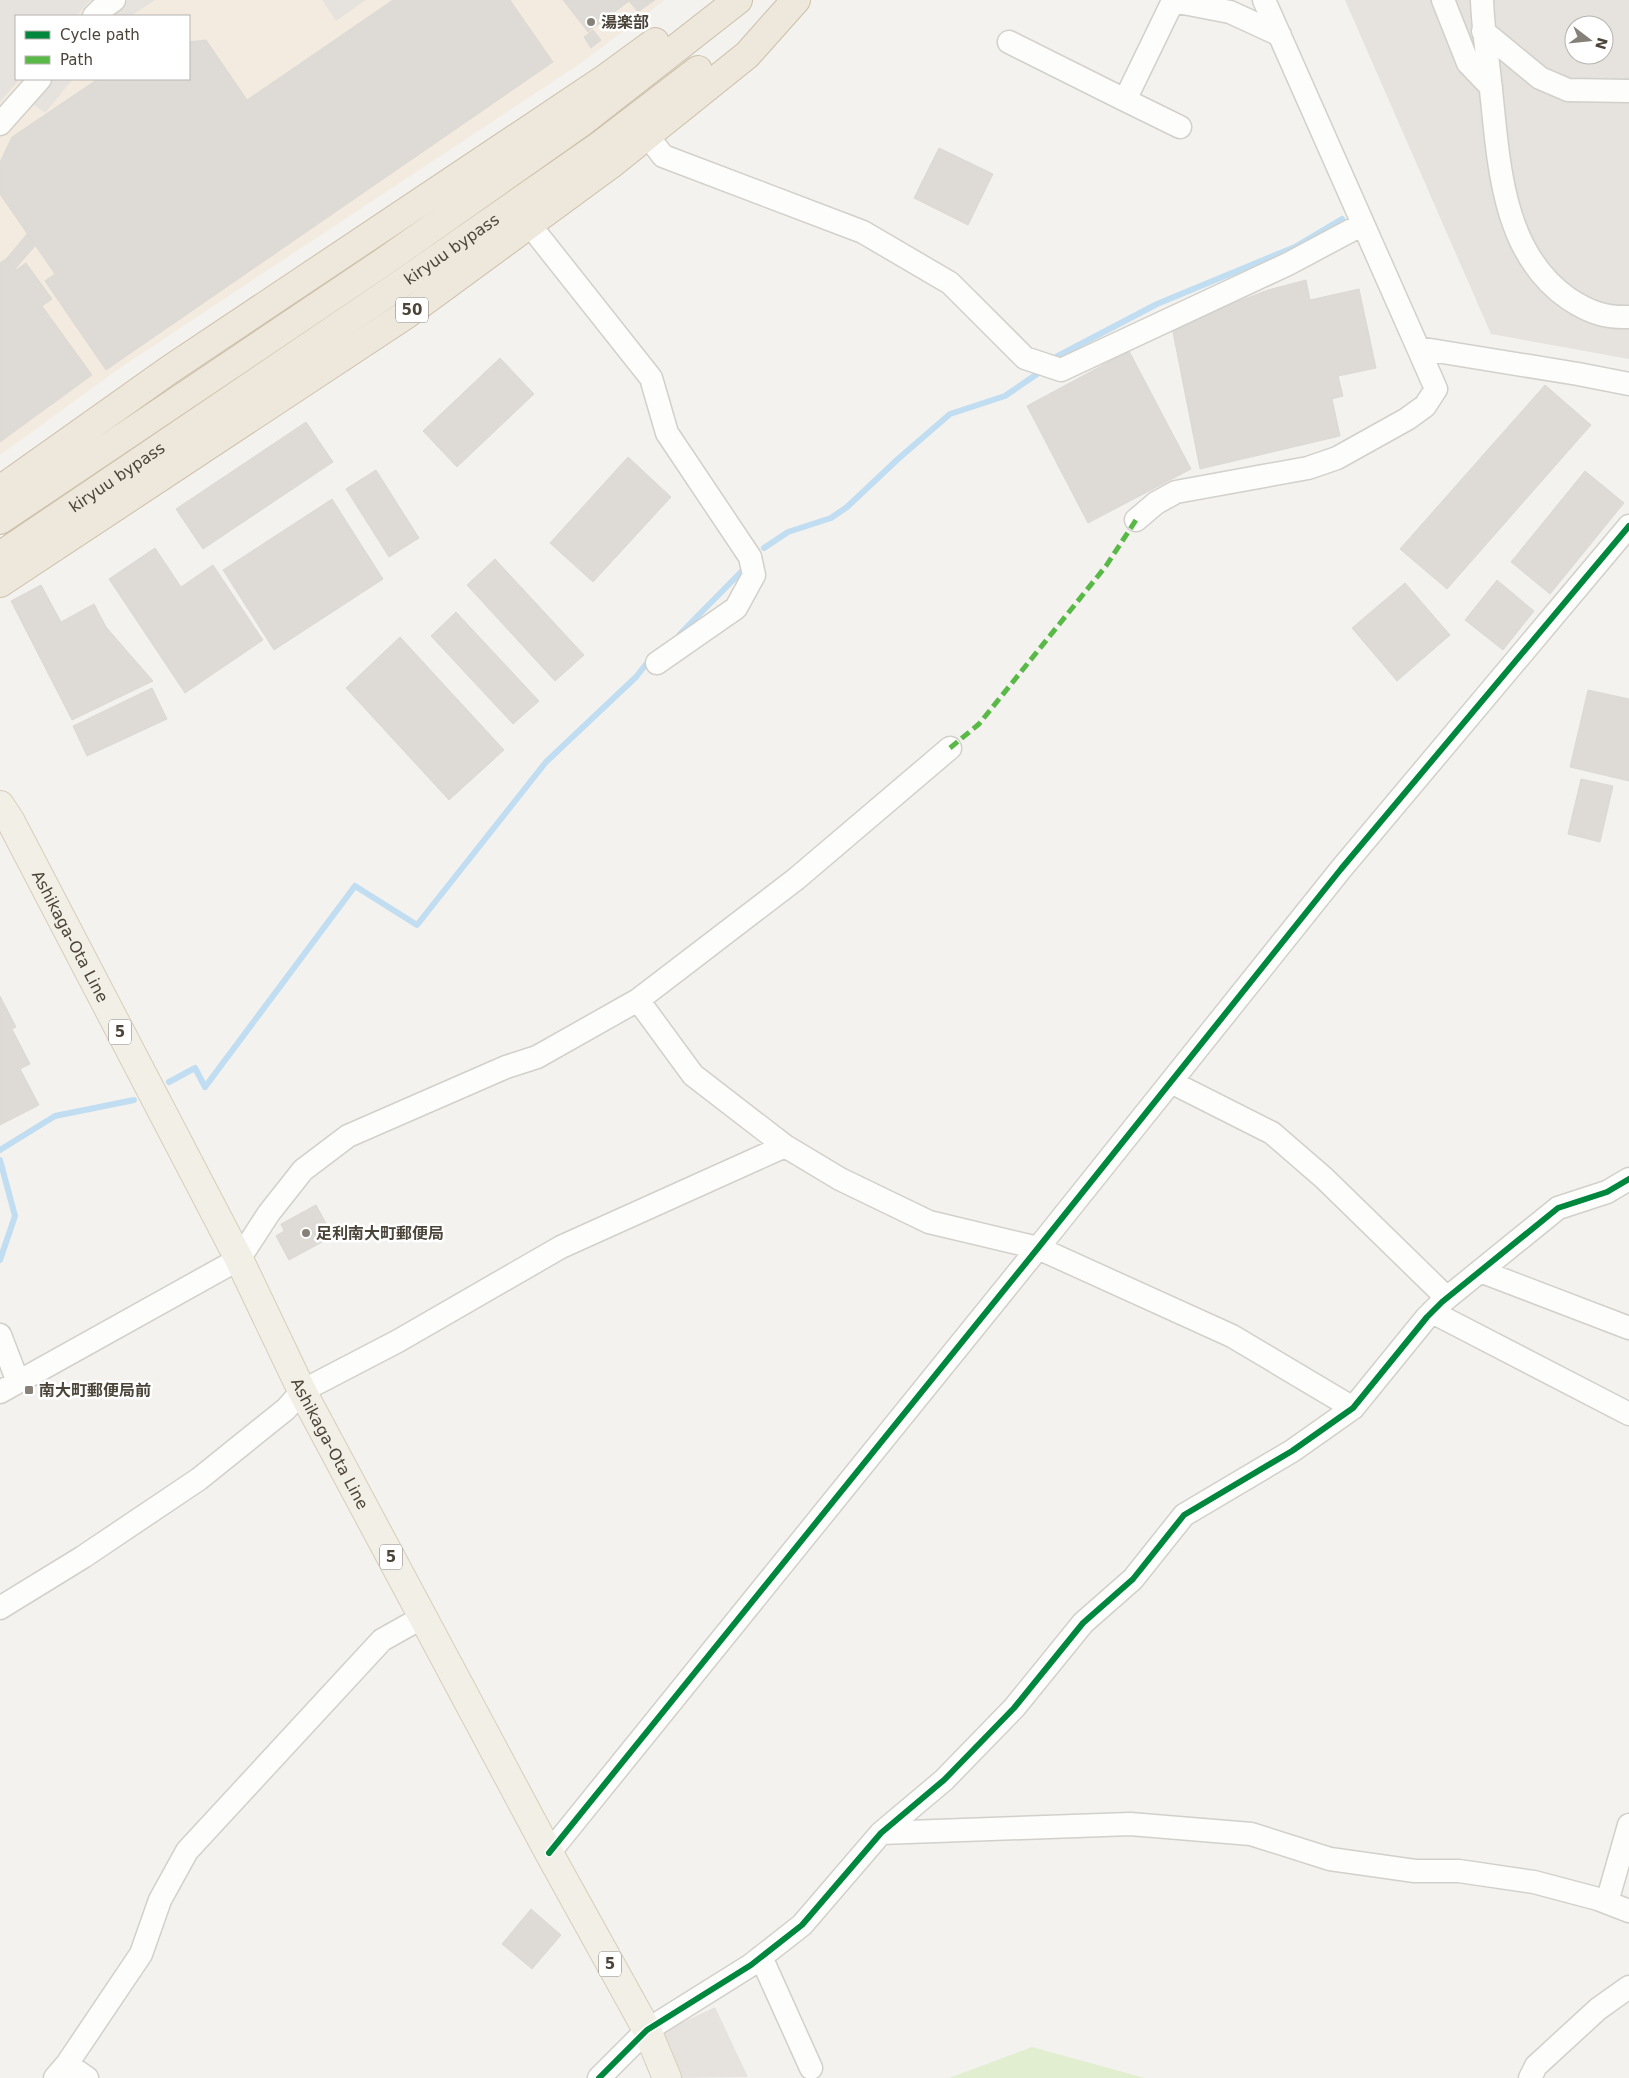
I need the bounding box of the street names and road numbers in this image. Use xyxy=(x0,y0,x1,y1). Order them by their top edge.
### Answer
street label: kiryuu bypass xyxy=(400,209,503,288)
road number: 50 xyxy=(396,298,428,322)
street label: kiryuu bypass xyxy=(65,438,168,516)
street label: Ashikaga-Ota Line xyxy=(28,867,113,1005)
road number: 5 xyxy=(109,1020,131,1044)
street label: Ashikaga-Ota Line xyxy=(288,1375,373,1512)
road number: 5 xyxy=(380,1544,402,1570)
road number: 5 xyxy=(599,1952,621,1976)

